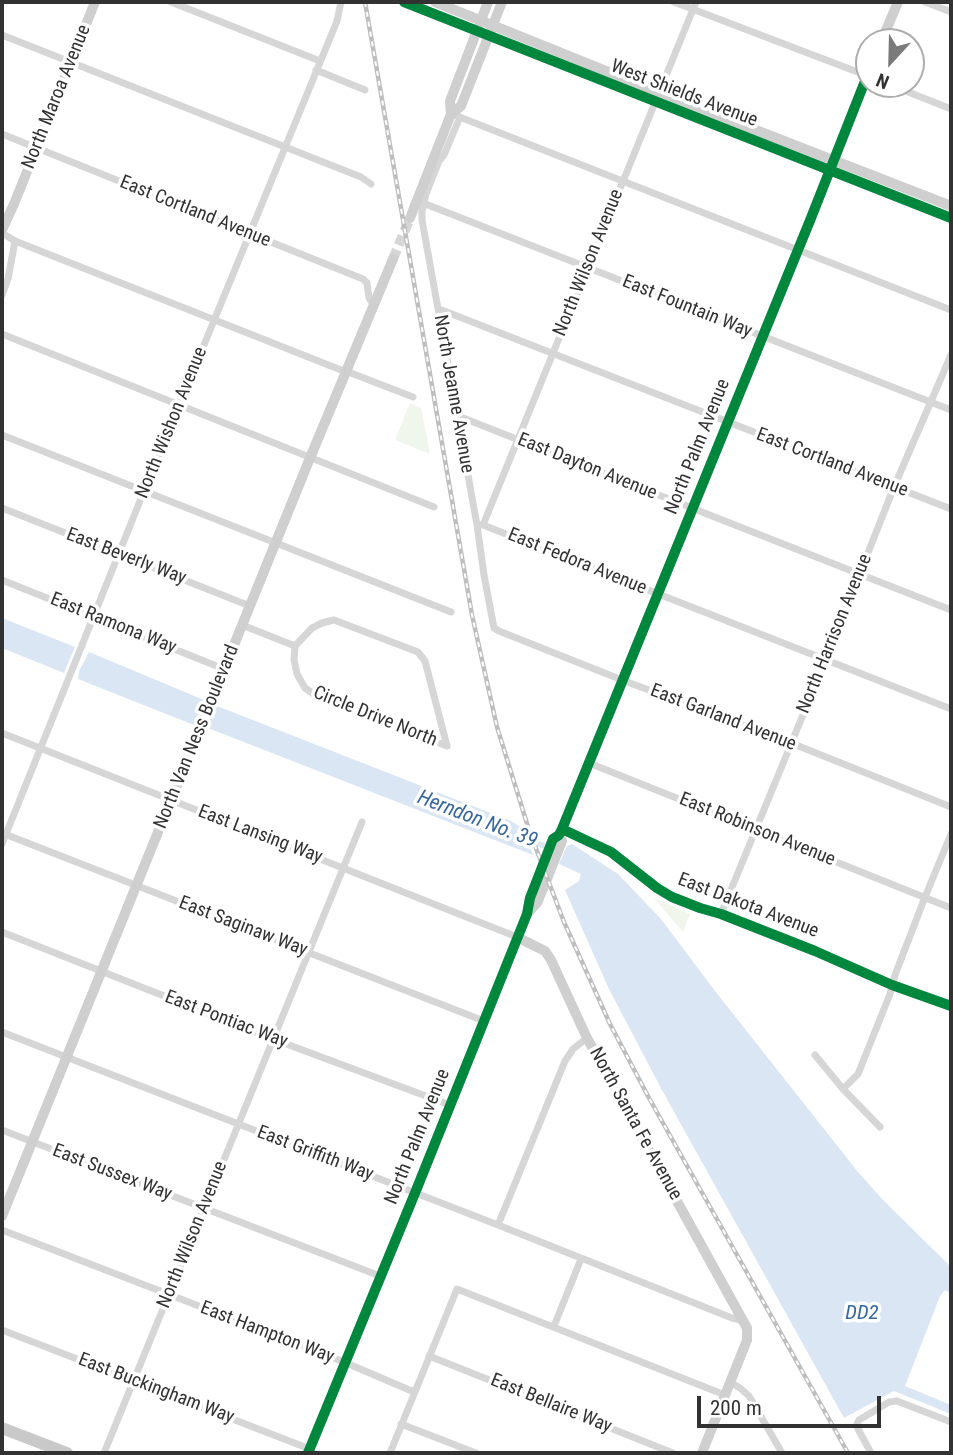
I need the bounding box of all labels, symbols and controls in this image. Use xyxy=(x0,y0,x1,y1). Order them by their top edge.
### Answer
street label: North Maroa Avenue xyxy=(18,22,96,172)
north arrow xyxy=(855,28,925,98)
street label: West Shields Avenue xyxy=(607,55,761,133)
text: N xyxy=(873,68,892,94)
street label: East Cortland Avenue xyxy=(116,171,274,253)
street label: North Wilson Avenue xyxy=(549,186,629,340)
street label: East Fountain Way xyxy=(619,271,755,343)
street label: North Jeanne Avenue xyxy=(428,313,478,475)
street label: North Wishon Avenue xyxy=(131,344,213,502)
street label: North Palm Avenue xyxy=(660,376,736,518)
street label: East Cortland Avenue xyxy=(753,424,911,502)
street label: East Dayton Avenue xyxy=(514,429,660,505)
street label: East Beverly Way xyxy=(63,524,189,590)
street label: East Fedora Avenue xyxy=(504,524,650,600)
street label: North Harrison Avenue xyxy=(793,551,877,717)
street label: East Ramona Way xyxy=(47,588,179,660)
street label: North Van Ness Boulevard xyxy=(150,642,244,832)
street label: East Garland Avenue xyxy=(647,680,799,756)
street label: Circle Drive North xyxy=(310,682,440,752)
water label: Herndon No. 39 xyxy=(414,786,540,854)
street label: East Robinson Avenue xyxy=(676,788,838,872)
street label: East Lansing Way xyxy=(195,801,325,869)
street label: East Dakota Avenue xyxy=(674,869,822,943)
street label: East Saginaw Way xyxy=(175,892,311,962)
street label: East Pontiac Way xyxy=(161,986,291,1054)
street label: North Santa Fe Avenue xyxy=(584,1044,686,1204)
street label: North Palm Avenue xyxy=(380,1066,456,1208)
street label: East Griffith Way xyxy=(254,1121,376,1187)
street label: East Sussex Way xyxy=(49,1140,175,1206)
street label: North Wilson Avenue xyxy=(153,1158,233,1312)
street label: East Hampton Way xyxy=(197,1297,337,1369)
water label: DD2 xyxy=(845,1301,879,1327)
street label: East Buckingham Way xyxy=(75,1349,237,1429)
street label: East Bellaire Way xyxy=(487,1369,615,1439)
scale bar xyxy=(701,1382,885,1426)
text: 200 m xyxy=(710,1396,762,1420)

